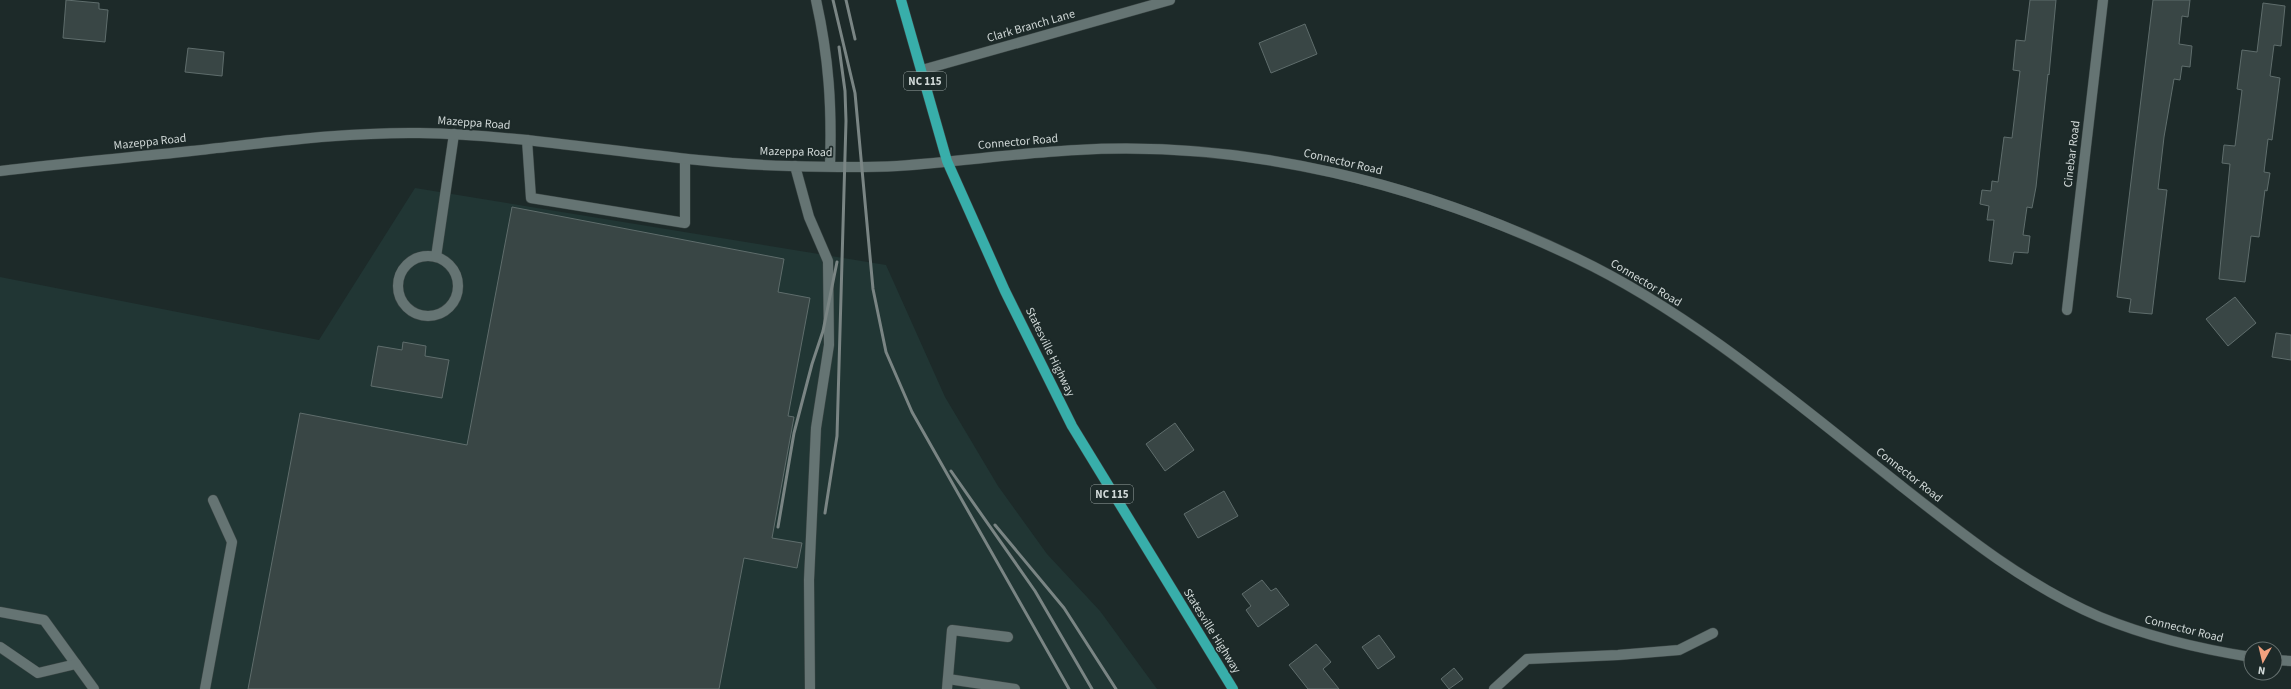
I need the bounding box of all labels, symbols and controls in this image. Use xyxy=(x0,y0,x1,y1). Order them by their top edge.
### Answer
street label: Clark Branch Lane xyxy=(985,5,1077,47)
road number: NC 115 xyxy=(904,72,946,90)
street label: Mazeppa Road xyxy=(437,112,511,134)
street label: Cinebar Road xyxy=(2059,120,2085,188)
street label: Mazeppa Road xyxy=(113,130,187,154)
street label: Connector Road xyxy=(977,130,1059,154)
street label: Mazeppa Road xyxy=(759,143,833,161)
street label: Connector Road xyxy=(1302,145,1384,179)
street label: Connector Road xyxy=(1607,255,1685,311)
street label: Statesville Highway xyxy=(1021,305,1079,400)
street label: Connector Road xyxy=(1872,444,1946,506)
road number: NC 115 xyxy=(1091,485,1133,503)
street label: Statesville Highway xyxy=(1179,585,1245,677)
street label: Connector Road xyxy=(2143,611,2225,647)
north arrow xyxy=(2243,641,2283,681)
text: N xyxy=(2257,662,2266,678)

